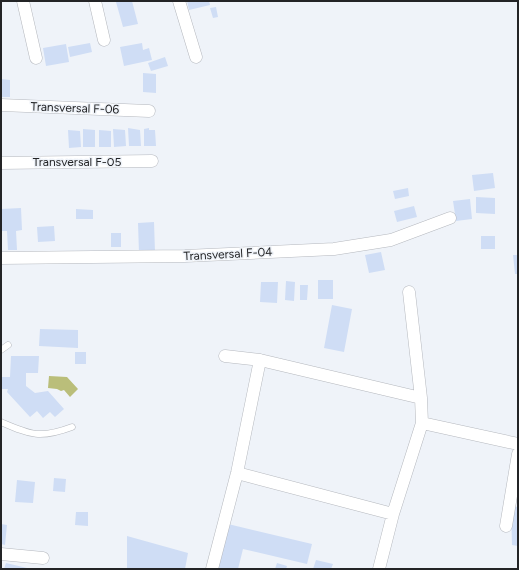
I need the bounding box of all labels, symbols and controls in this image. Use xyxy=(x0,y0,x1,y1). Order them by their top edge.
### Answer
street label: Transversal F-06 xyxy=(31,99,120,117)
street label: Transversal F-05 xyxy=(33,155,121,169)
street label: Transversal F-04 xyxy=(183,245,273,263)

